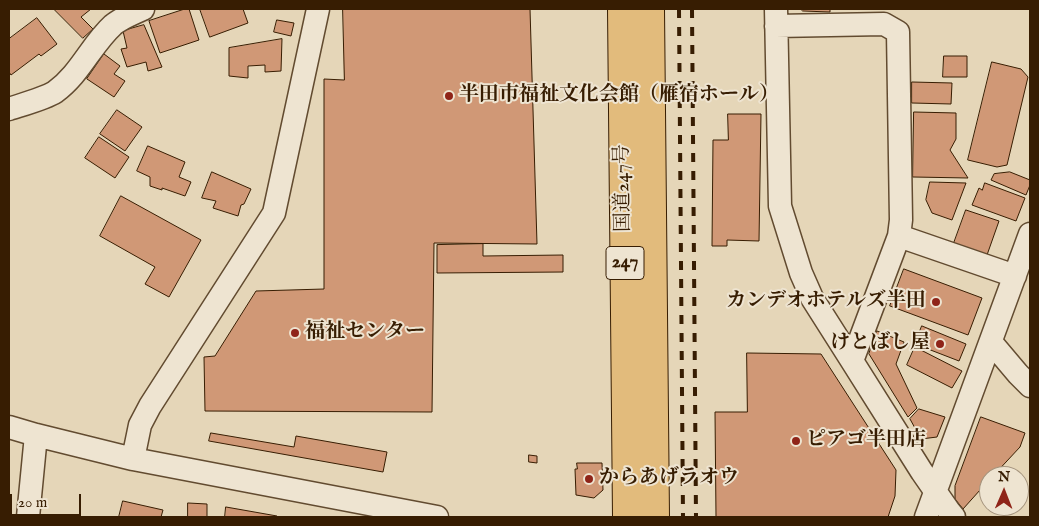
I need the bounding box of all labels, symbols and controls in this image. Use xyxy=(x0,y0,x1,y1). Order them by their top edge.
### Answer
place label: 半田市福祉文化会館（雁宿ホール） xyxy=(459,84,779,108)
marker: 半田市福祉文化会館（雁宿ホール） xyxy=(443,90,455,102)
street label: 国道247号 xyxy=(611,144,637,232)
road number: 247 xyxy=(606,247,644,280)
place label: カンデオホテルズ半田 xyxy=(726,290,926,314)
marker: カンデオホテルズ半田 xyxy=(930,296,942,308)
place label: 福祉センター xyxy=(305,321,425,345)
marker: 福祉センター xyxy=(289,327,301,339)
place label: けとばし屋 xyxy=(830,332,930,356)
marker: けとばし屋 xyxy=(934,338,946,350)
place label: ピアゴ半田店 xyxy=(806,429,926,453)
marker: ピアゴ半田店 xyxy=(790,435,802,447)
north arrow xyxy=(979,466,1029,516)
place label: からあげラオウ xyxy=(599,467,739,491)
text: N xyxy=(998,468,1010,486)
marker: からあげラオウ xyxy=(583,473,595,485)
scale bar xyxy=(12,484,84,516)
text: 20 m xyxy=(18,493,47,512)

